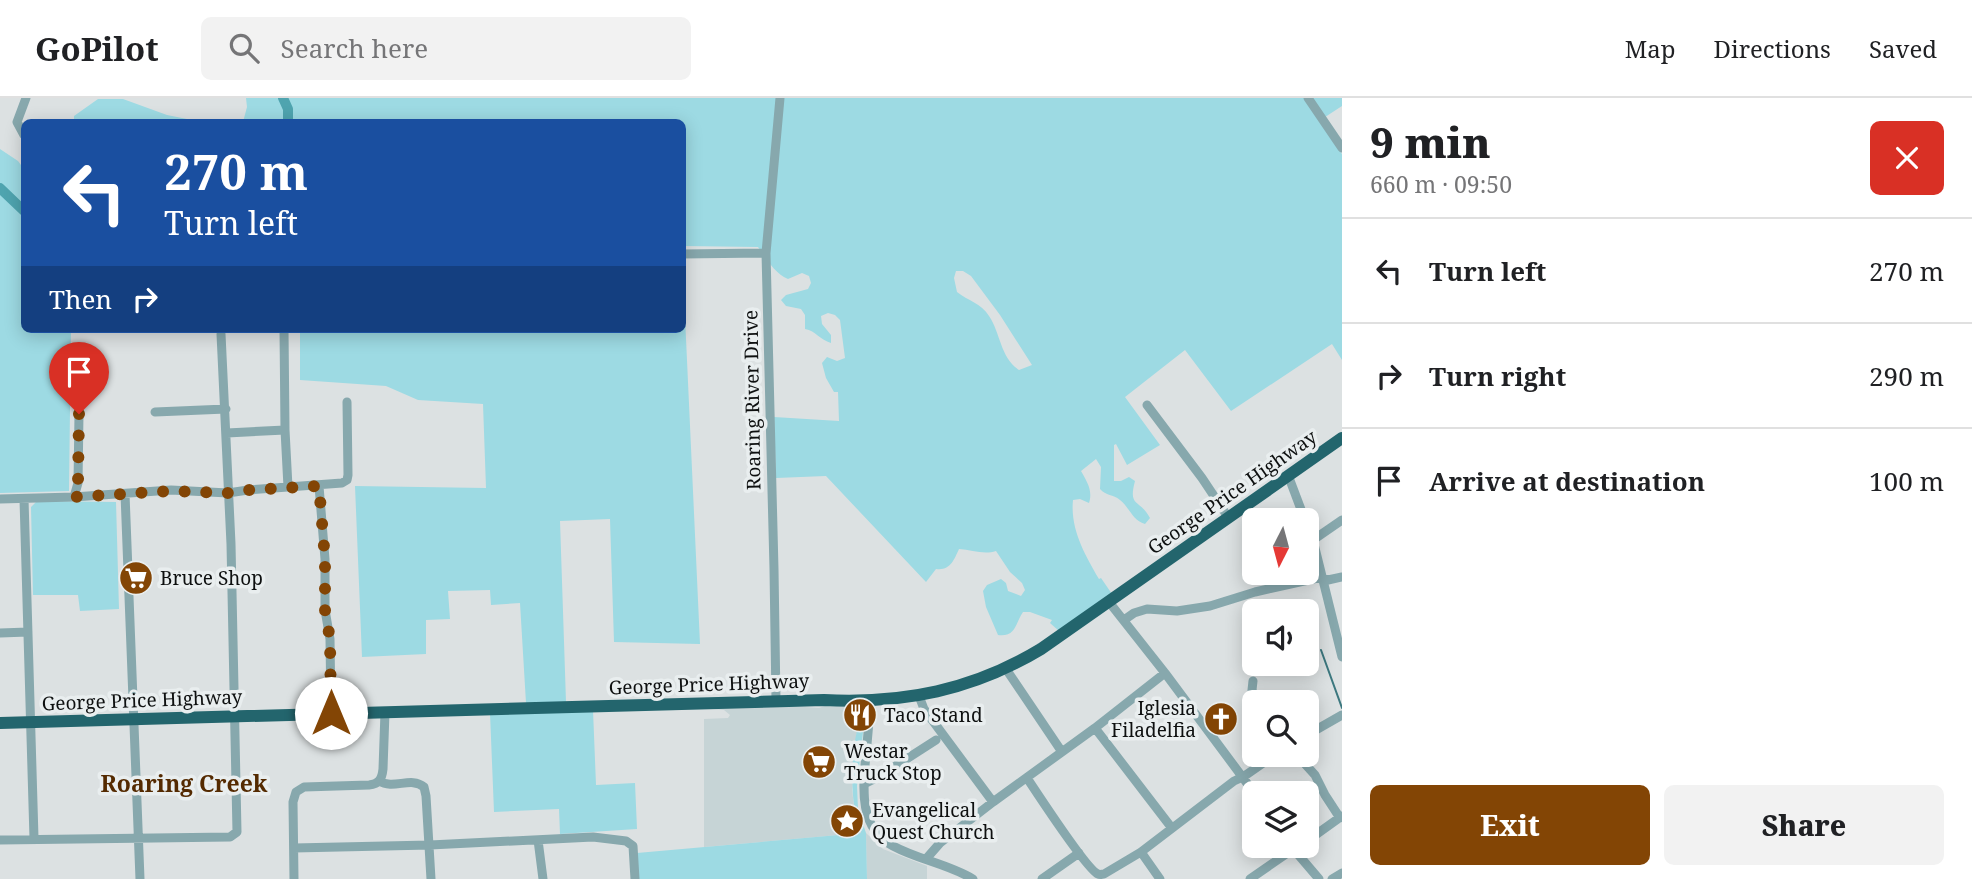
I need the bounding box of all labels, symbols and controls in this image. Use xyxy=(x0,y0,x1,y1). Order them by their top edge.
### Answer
search box xyxy=(201,17,691,80)
text: GoPilot xyxy=(35,26,159,71)
icon: search xyxy=(225,29,263,67)
text: Search here xyxy=(281,30,428,66)
text: Map xyxy=(1625,32,1676,65)
text: Directions xyxy=(1714,32,1831,65)
text: Saved xyxy=(1869,32,1937,65)
text: 9 min xyxy=(1370,113,1491,170)
button: close xyxy=(1870,121,1944,195)
text: 270 m xyxy=(164,138,308,204)
icon: left xyxy=(49,147,140,238)
text: 660 m · 09:50 xyxy=(1370,168,1512,200)
text: Turn left xyxy=(164,201,298,244)
icon: left xyxy=(1370,252,1408,290)
text: Turn left xyxy=(1429,253,1546,289)
text: 270 m xyxy=(1869,253,1944,289)
icon: right xyxy=(126,280,164,318)
text: Then xyxy=(49,281,112,317)
street label: Roaring River Drive xyxy=(737,310,767,490)
pin xyxy=(49,342,109,414)
icon: arrive xyxy=(60,353,98,391)
icon: right xyxy=(1370,357,1408,395)
text: Turn right xyxy=(1429,358,1566,394)
text: 290 m xyxy=(1869,358,1944,394)
street label: George Price Highway xyxy=(1142,424,1322,560)
icon: arrive xyxy=(1370,462,1408,500)
text: Arrive at destination xyxy=(1429,463,1705,499)
text: 100 m xyxy=(1869,463,1944,499)
north arrow xyxy=(1242,508,1320,584)
map controls xyxy=(1242,508,1319,858)
supermarket icon: Bruce Shop xyxy=(117,559,155,597)
place label: Bruce Shop xyxy=(160,565,263,591)
button: sound xyxy=(1242,599,1319,676)
street label: George Price Highway xyxy=(608,667,810,700)
position arrow xyxy=(294,676,368,750)
street label: George Price Highway xyxy=(41,683,243,716)
button: search xyxy=(1242,690,1319,767)
place label: Iglesia Filadelfia xyxy=(1111,695,1196,743)
restaurant icon: Taco Stand xyxy=(841,696,879,734)
church icon: Iglesia Filadelfia xyxy=(1202,700,1240,738)
place label: Taco Stand xyxy=(884,702,983,728)
place label: Westar Truck Stop xyxy=(844,738,942,786)
supermarket icon: Westar Truck Stop xyxy=(800,743,838,781)
district label: Roaring Creek xyxy=(100,767,268,799)
button: layers xyxy=(1242,781,1319,858)
button: Exit xyxy=(1370,785,1650,865)
button: Share xyxy=(1664,785,1944,865)
place label: Evangelical Quest Church xyxy=(872,797,995,845)
place icon: Evangelical Quest Church xyxy=(828,802,866,840)

